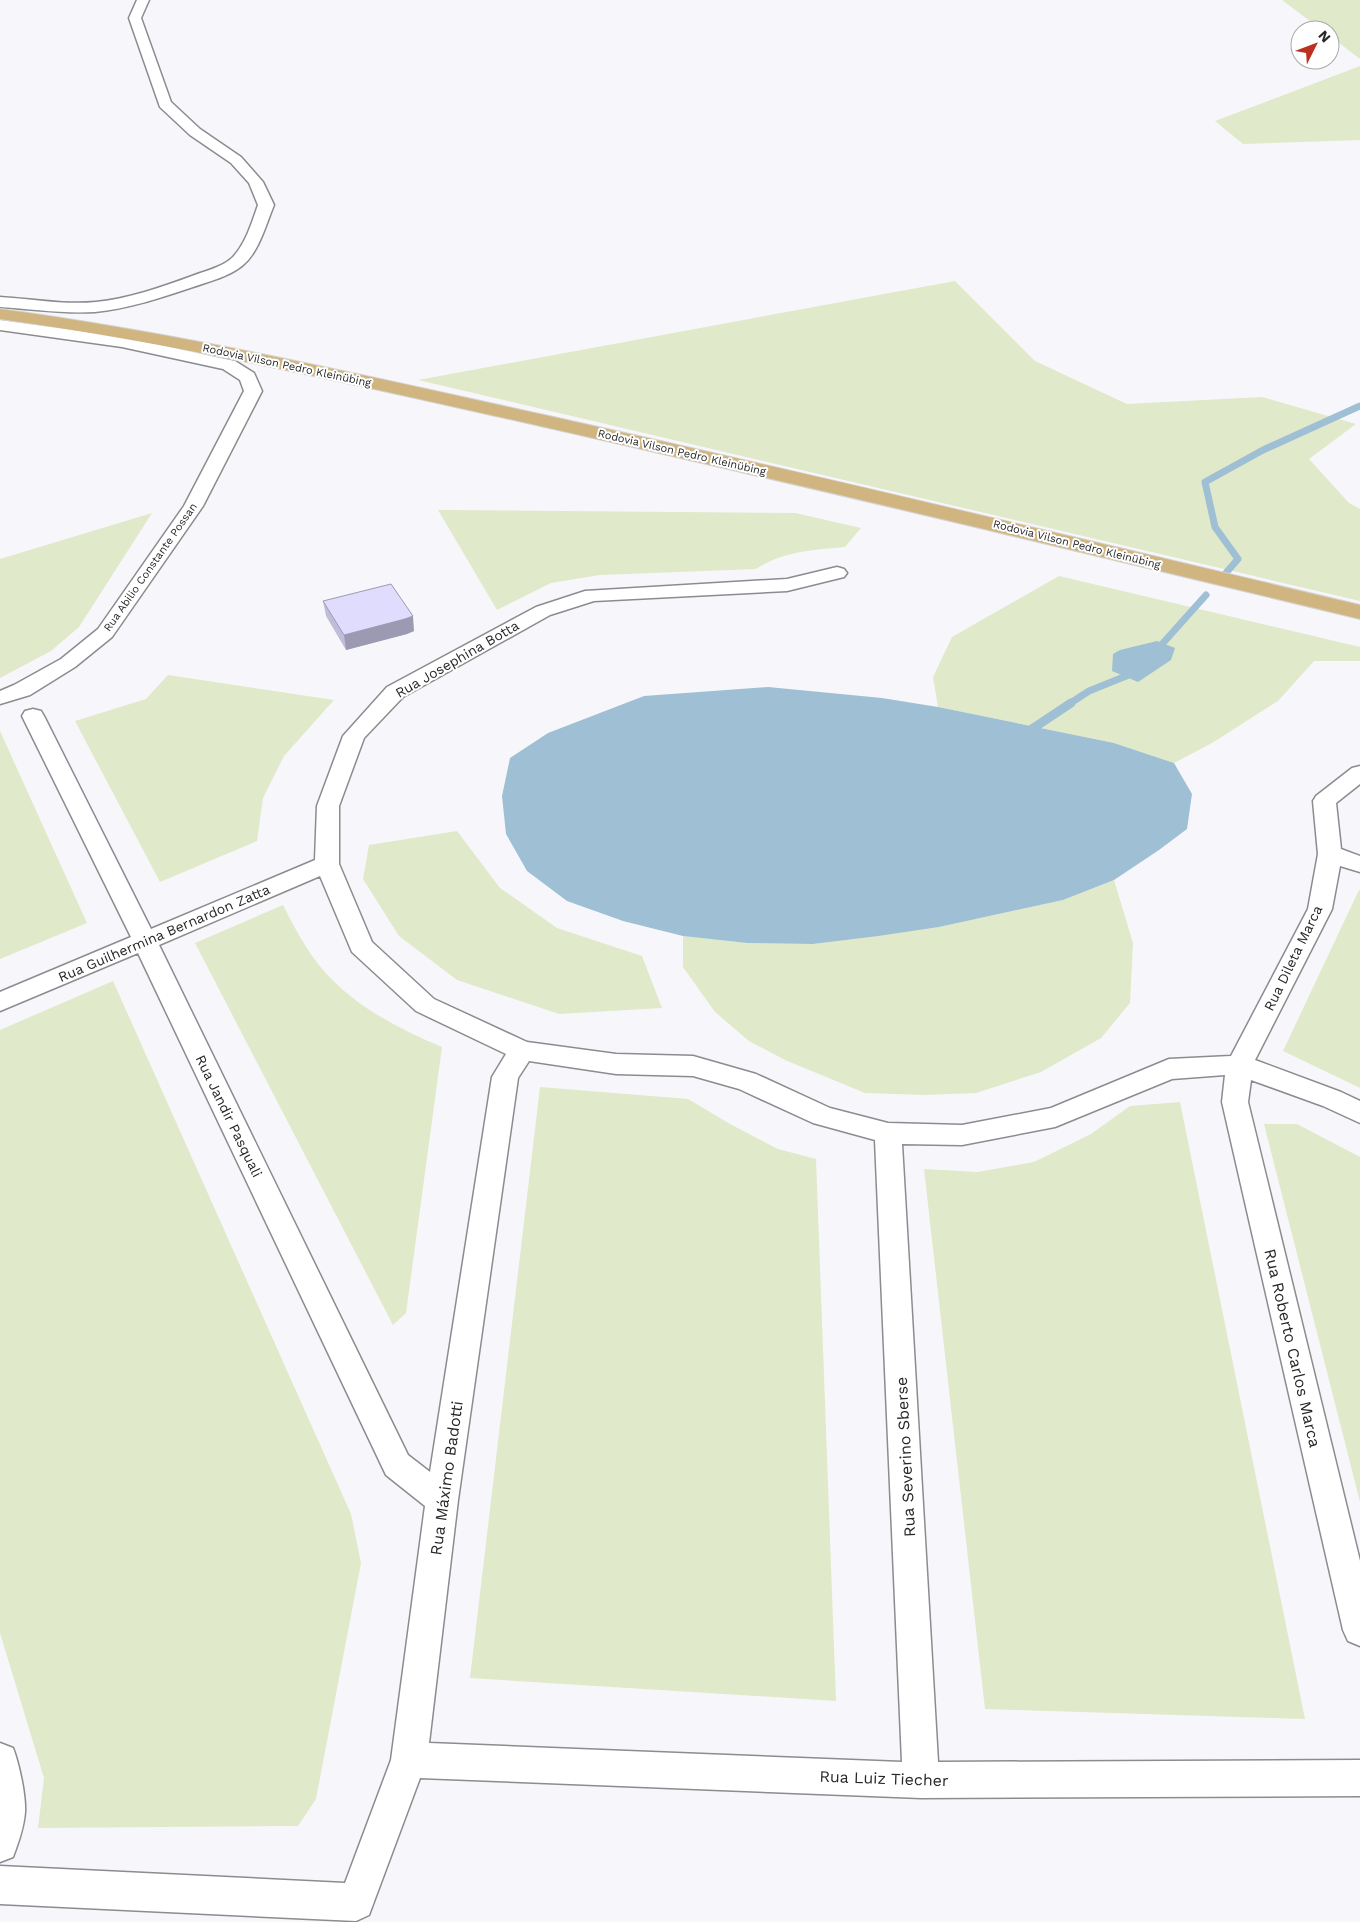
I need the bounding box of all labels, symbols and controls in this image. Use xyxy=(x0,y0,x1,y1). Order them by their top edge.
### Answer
north arrow xyxy=(1290,20,1340,70)
text: N xyxy=(1315,27,1334,46)
street label: Rodovia Vilson Pedro Kleinübing xyxy=(201,341,373,390)
street label: Rodovia Vilson Pedro Kleinübing xyxy=(597,427,767,478)
street label: Rua Abilio Constante Possan xyxy=(101,501,200,634)
street label: Rodovia Vilson Pedro Kleinübing xyxy=(992,517,1162,572)
street label: Rua Josephina Botta xyxy=(392,617,522,701)
street label: Rua Guilhermina Bernardon Zatta xyxy=(56,881,272,985)
street label: Rua Dileta Marca xyxy=(1261,903,1326,1013)
street label: Rua Jandir Pasquali xyxy=(192,1052,266,1180)
street label: Rua Roberto Carlos Marca xyxy=(1260,1247,1325,1449)
street label: Rua Severino Sberse xyxy=(892,1376,919,1538)
street label: Rua Máximo Badotti xyxy=(426,1400,467,1557)
street label: Rua Luiz Tiecher xyxy=(819,1767,949,1790)

